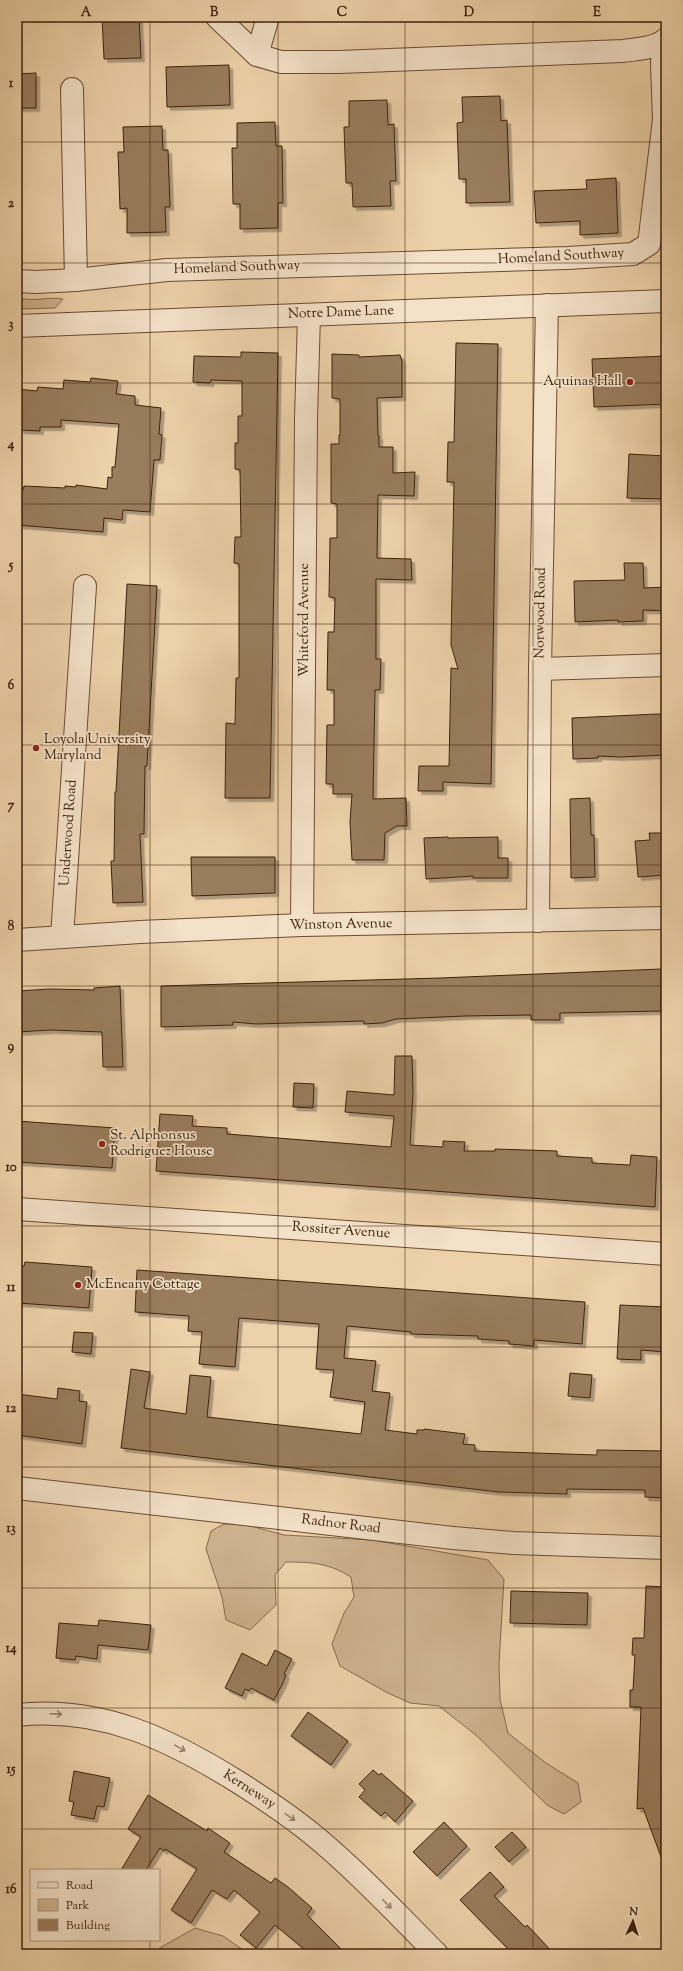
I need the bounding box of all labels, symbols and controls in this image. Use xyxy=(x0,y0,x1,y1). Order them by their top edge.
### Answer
text: A xyxy=(81,4,92,22)
text: B xyxy=(210,4,219,22)
text: C xyxy=(337,4,347,22)
text: D xyxy=(464,4,474,22)
text: E xyxy=(593,4,601,22)
text: 1 xyxy=(9,75,14,93)
text: 2 xyxy=(8,195,15,213)
street label: Homeland Southway xyxy=(497,244,625,270)
street label: Homeland Southway xyxy=(173,256,301,280)
street label: Notre Dame Lane xyxy=(288,301,394,325)
text: 3 xyxy=(8,316,14,334)
place label: Aquinas Hall xyxy=(543,372,622,392)
marker: Aquinas Hall xyxy=(625,377,635,387)
text: 4 xyxy=(7,436,15,454)
text: 5 xyxy=(8,557,14,575)
street label: Whiteford Avenue xyxy=(295,563,315,677)
street label: Norwood Road xyxy=(530,567,552,659)
text: 6 xyxy=(8,677,15,695)
place label: Loyola University Maryland xyxy=(44,730,151,766)
marker: Loyola University Maryland xyxy=(31,743,41,753)
street label: Underwood Road xyxy=(55,779,83,887)
text: 7 xyxy=(8,797,15,815)
street label: Winston Avenue xyxy=(289,914,393,936)
text: 8 xyxy=(8,918,15,936)
text: 9 xyxy=(8,1038,15,1056)
place label: St. Alphonsus Rodriguez House xyxy=(110,1126,213,1162)
marker: St. Alphonsus Rodriguez House xyxy=(97,1139,107,1149)
text: 10 xyxy=(5,1159,17,1177)
street label: Rossiter Avenue xyxy=(291,1218,391,1244)
place label: McEneany Cottage xyxy=(86,1275,200,1295)
text: 11 xyxy=(7,1279,16,1297)
marker: McEneany Cottage xyxy=(73,1280,83,1290)
text: 12 xyxy=(6,1400,17,1418)
street label: Radnor Road xyxy=(300,1510,382,1540)
text: 13 xyxy=(6,1520,16,1538)
text: 14 xyxy=(6,1640,17,1658)
one-way arrow xyxy=(49,1710,62,1718)
one-way arrow xyxy=(174,1744,186,1752)
text: 15 xyxy=(7,1761,16,1779)
street label: Kerneway xyxy=(219,1765,279,1815)
one-way arrow xyxy=(284,1813,295,1821)
legend xyxy=(30,1869,160,1941)
text: Road xyxy=(66,1877,93,1895)
text: 16 xyxy=(6,1881,17,1899)
text: Park xyxy=(66,1897,89,1915)
one-way arrow xyxy=(382,1899,392,1909)
north arrow xyxy=(613,1901,653,1941)
text: N xyxy=(628,1904,639,1920)
text: Building xyxy=(66,1917,110,1935)

